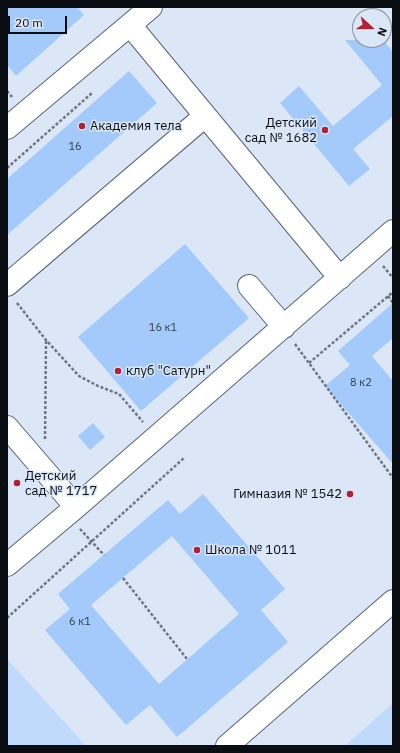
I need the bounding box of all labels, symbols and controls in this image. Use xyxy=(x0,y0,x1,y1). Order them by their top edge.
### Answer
scale bar xyxy=(10,8,69,34)
north arrow xyxy=(352,8,392,48)
text: 20 m xyxy=(15,15,43,30)
text: N xyxy=(374,26,390,38)
place label: Детский сад № 1682 xyxy=(245,115,317,146)
place label: Академия тела xyxy=(90,118,182,134)
marker: Академия тела xyxy=(77,121,87,131)
marker: Детский сад № 1682 xyxy=(320,125,330,135)
house number: 16 xyxy=(68,140,82,154)
house number: 16 к1 xyxy=(149,321,177,335)
place label: клуб "Сатурн" xyxy=(126,363,211,379)
marker: клуб "Сатурн" xyxy=(113,366,123,376)
house number: 8 к2 xyxy=(350,376,372,390)
place label: Детский сад № 1717 xyxy=(25,468,97,499)
marker: Детский сад № 1717 xyxy=(12,478,22,488)
place label: Гимназия № 1542 xyxy=(233,486,342,502)
marker: Гимназия № 1542 xyxy=(345,489,355,499)
place label: Школа № 1011 xyxy=(205,542,297,558)
marker: Школа № 1011 xyxy=(192,545,202,555)
house number: 6 к1 xyxy=(69,615,91,629)

